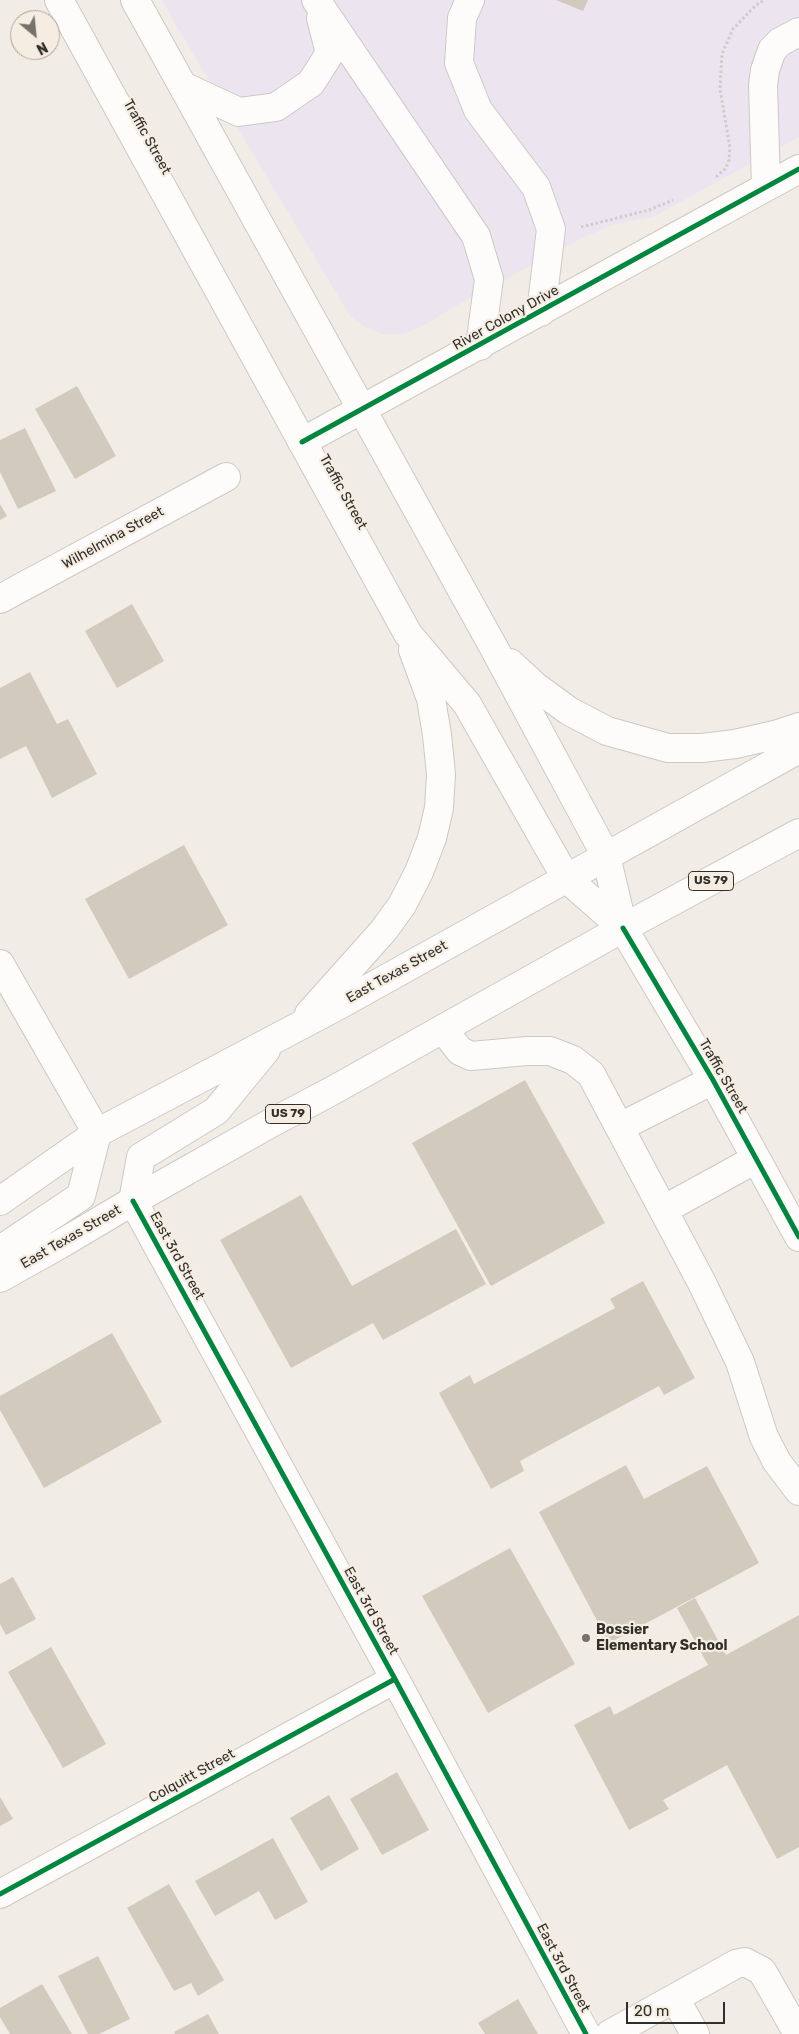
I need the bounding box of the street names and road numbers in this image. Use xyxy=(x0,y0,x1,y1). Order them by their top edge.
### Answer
street label: Traffic Street xyxy=(119,96,175,178)
street label: River Colony Drive xyxy=(450,282,562,354)
street label: Traffic Street xyxy=(315,451,371,533)
street label: Wilhelmina Street xyxy=(59,503,167,573)
road number: US 79 xyxy=(688,871,734,890)
street label: East Texas Street xyxy=(344,937,450,1007)
street label: Traffic Street xyxy=(695,1036,751,1116)
road number: US 79 xyxy=(266,1104,310,1124)
street label: East Texas Street xyxy=(18,1201,124,1273)
street label: East 3rd Street xyxy=(146,1209,208,1303)
street label: East 3rd Street xyxy=(340,1564,402,1658)
street label: Colquitt Street xyxy=(146,1745,238,1807)
street label: East 3rd Street xyxy=(533,1921,593,2015)

